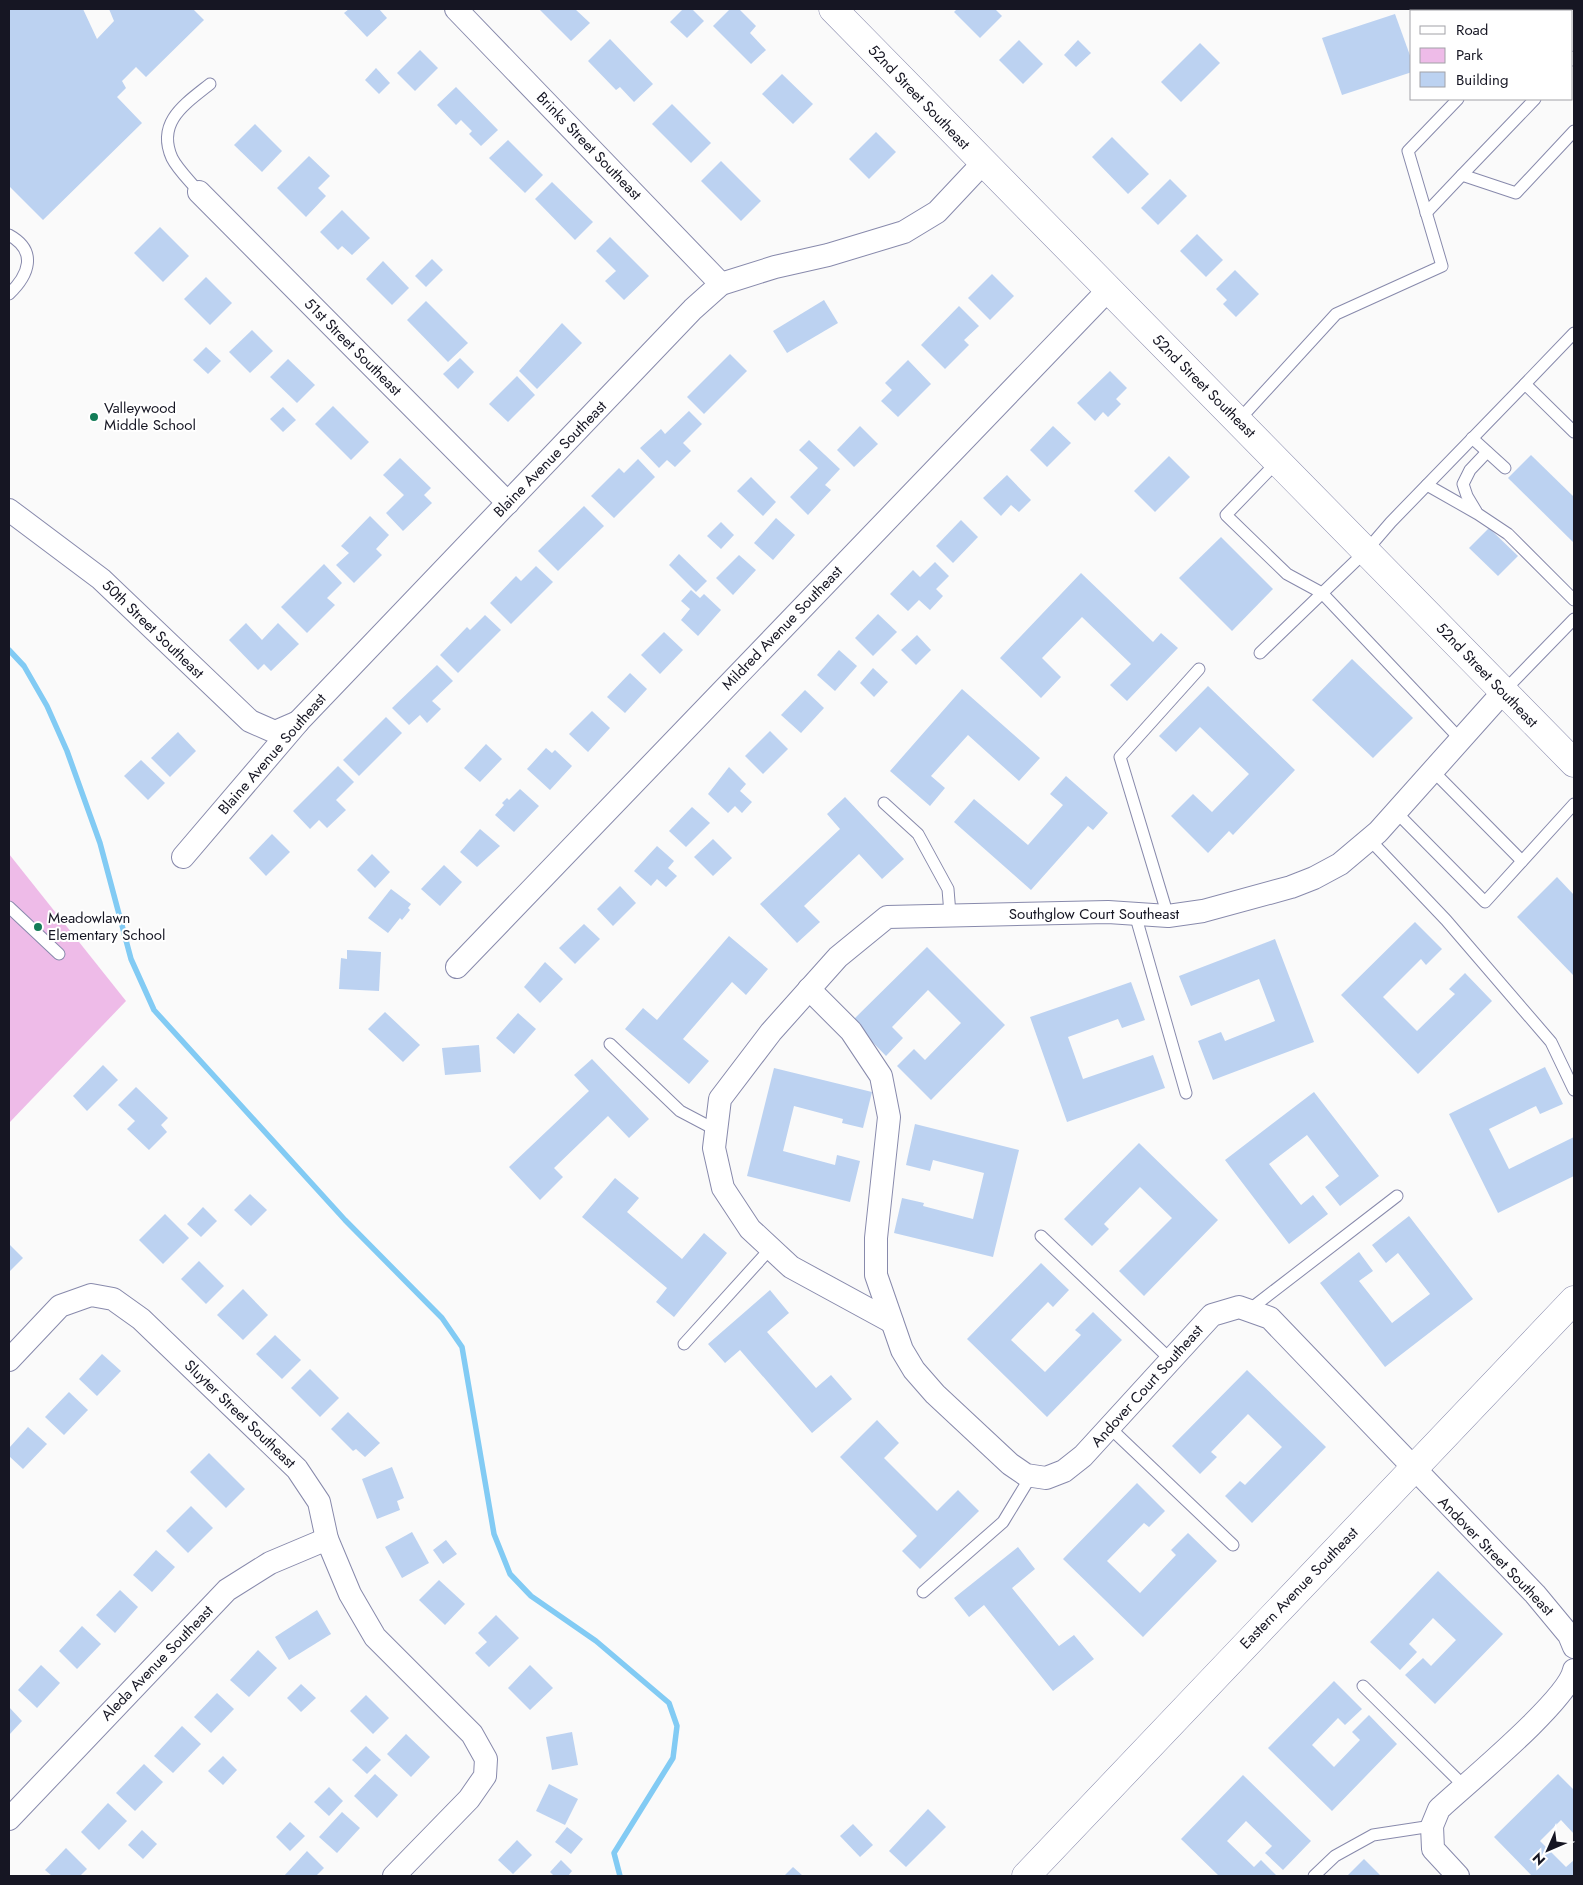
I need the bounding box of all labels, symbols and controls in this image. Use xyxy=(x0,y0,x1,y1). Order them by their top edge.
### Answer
legend xyxy=(1410,10,1573,100)
text: Road xyxy=(1456,19,1488,41)
street label: 52nd Street Southeast xyxy=(863,40,975,155)
text: Park xyxy=(1456,44,1483,66)
text: Building xyxy=(1456,69,1508,91)
street label: Brinks Street Southeast xyxy=(531,87,647,205)
street label: 51st Street Southeast xyxy=(299,293,407,401)
street label: 52nd Street Southeast xyxy=(1147,329,1261,443)
street label: Blaine Avenue Southeast xyxy=(488,395,612,522)
place label: Valleywood Middle School xyxy=(104,397,196,436)
marker: Valleywood Middle School xyxy=(88,411,100,423)
street label: Mildred Avenue Southeast xyxy=(717,561,848,695)
street label: 50th Street Southeast xyxy=(97,575,209,684)
street label: 52nd Street Southeast xyxy=(1431,618,1543,733)
street label: Blaine Avenue Southeast xyxy=(213,688,331,820)
street label: Southglow Court Southeast xyxy=(1009,903,1180,925)
place label: Meadowlawn Elementary School xyxy=(48,907,165,946)
marker: Meadowlawn Elementary School xyxy=(32,921,44,933)
street label: Andover Court Southeast xyxy=(1086,1320,1208,1452)
street label: Sluyter Street Southeast xyxy=(179,1355,301,1474)
street label: Andover Street Southeast xyxy=(1433,1491,1559,1621)
street label: Eastern Avenue Southeast xyxy=(1235,1522,1363,1654)
street label: Aleda Avenue Southeast xyxy=(96,1600,218,1726)
north arrow xyxy=(1523,1825,1573,1875)
text: N xyxy=(1528,1848,1550,1870)

